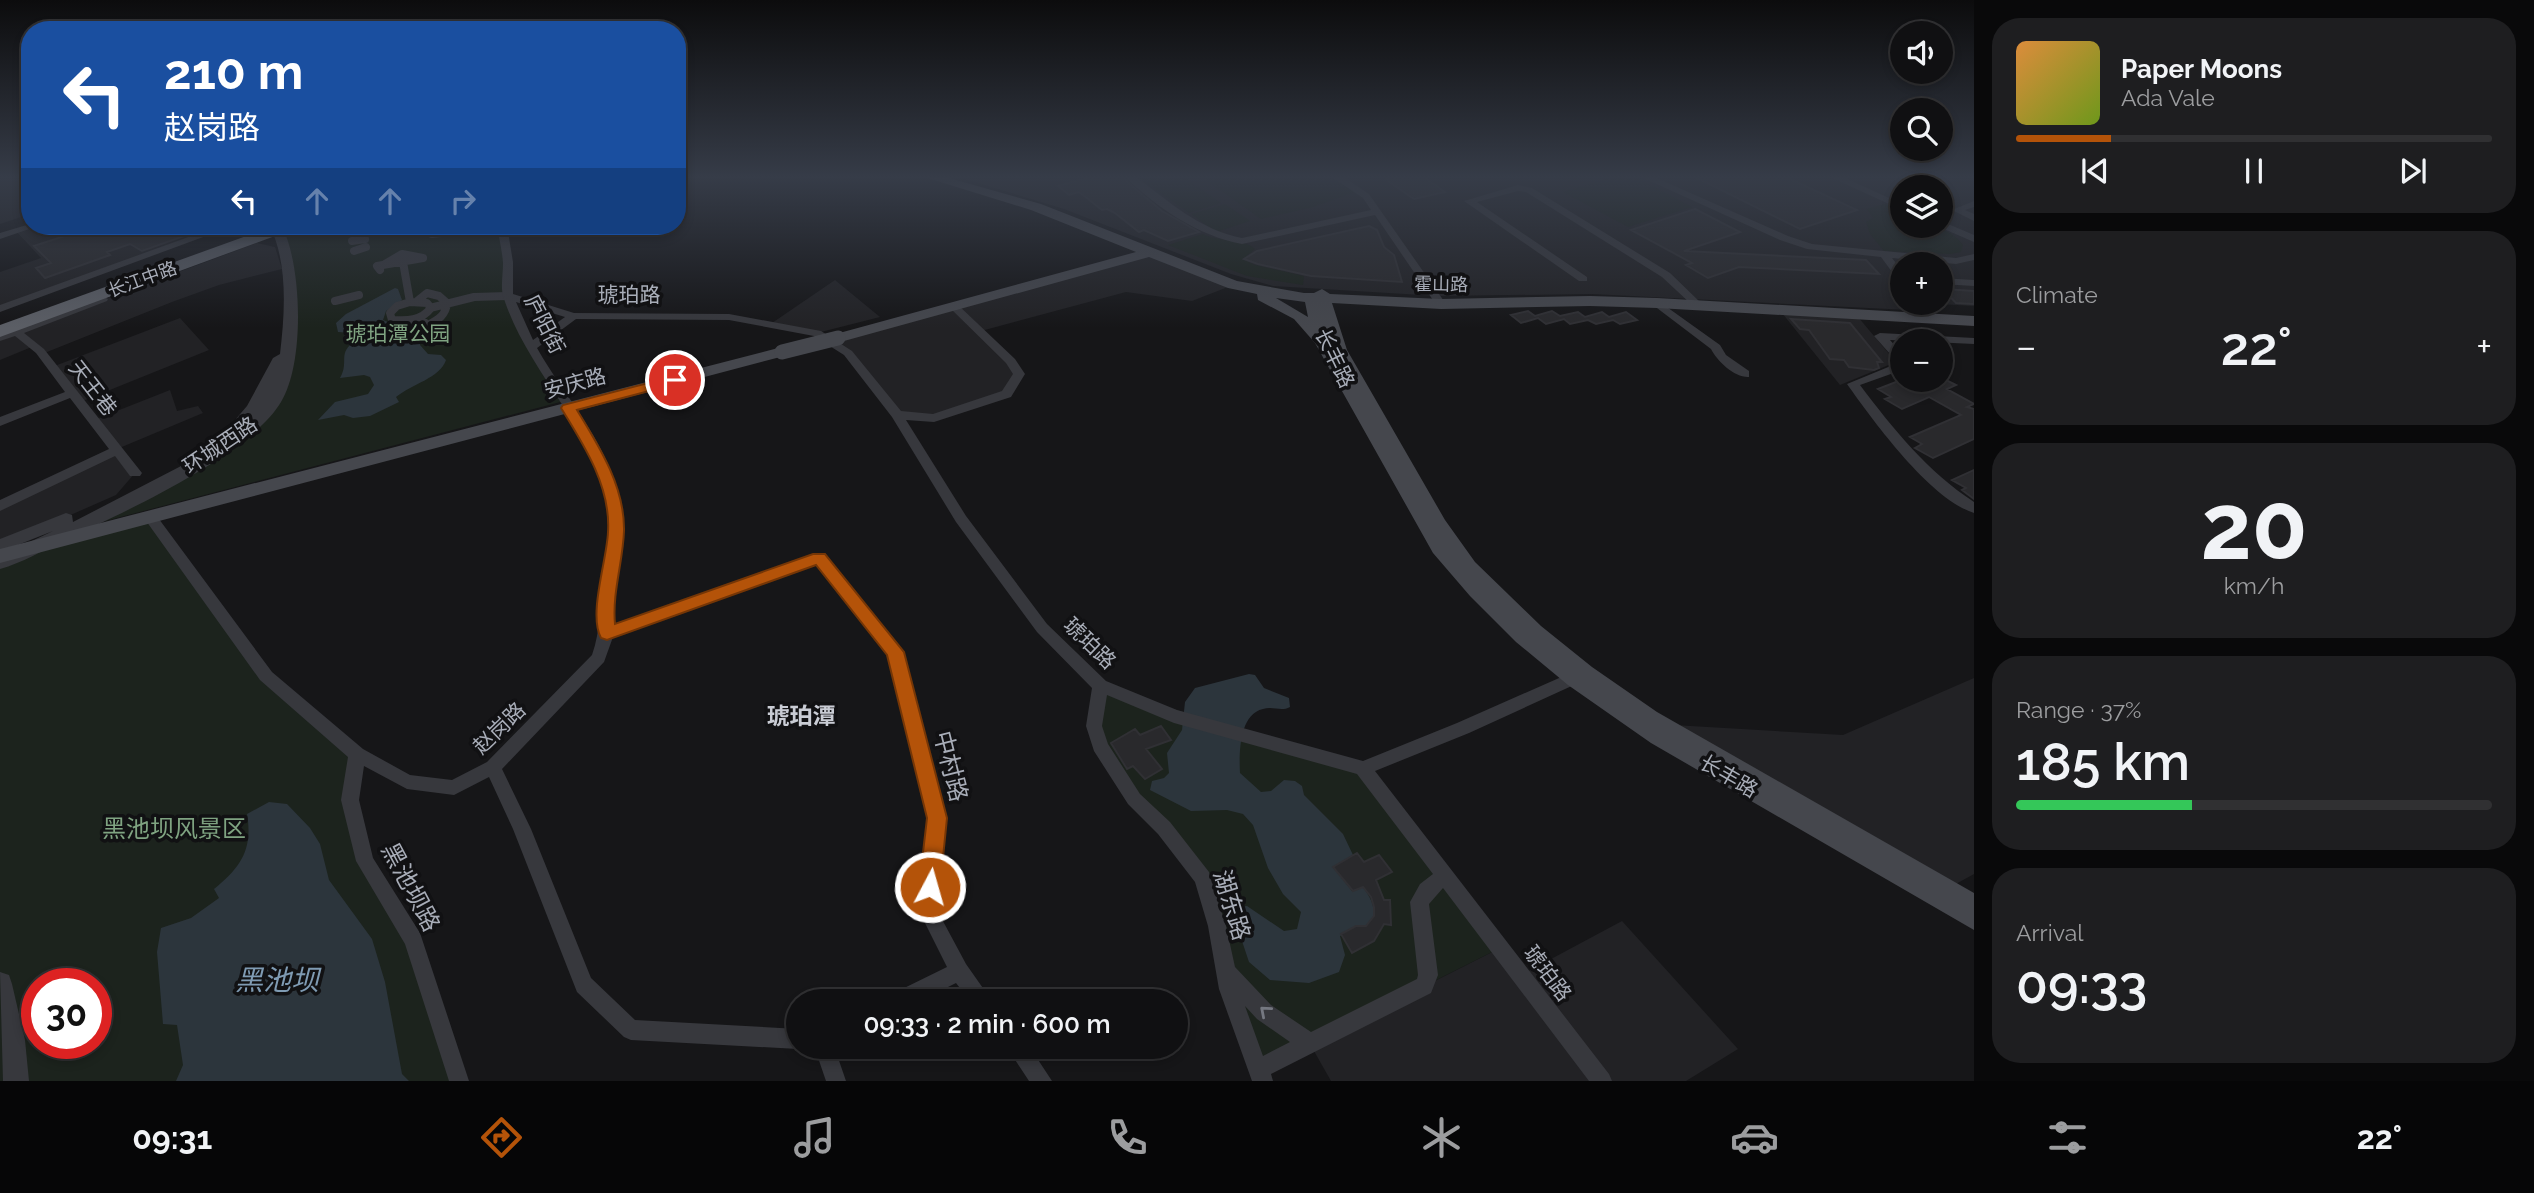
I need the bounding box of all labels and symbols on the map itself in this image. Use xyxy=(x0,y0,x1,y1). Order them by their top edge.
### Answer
street label: 长江中路 xyxy=(105,257,179,301)
street label: 霍山路 xyxy=(1414,273,1468,295)
street label: 琥珀路 xyxy=(598,282,661,307)
street label: 庐阳街 xyxy=(520,290,570,358)
park label: 琥珀潭公园 xyxy=(346,321,451,346)
street label: 长丰路 xyxy=(1310,324,1360,392)
pin xyxy=(645,350,705,410)
street label: 天王巷 xyxy=(64,355,122,421)
street label: 安庆路 xyxy=(541,363,609,403)
street label: 环城西路 xyxy=(178,411,262,479)
street label: 琥珀路 xyxy=(1059,612,1121,674)
street label: 赵岗路 xyxy=(468,697,530,759)
district label: 琥珀潭 xyxy=(767,702,836,729)
street label: 中村路 xyxy=(928,728,974,804)
street label: 长丰路 xyxy=(1695,749,1763,803)
park label: 黑池坝风景区 xyxy=(102,814,246,843)
street label: 黑池坝路 xyxy=(376,838,446,936)
position arrow xyxy=(893,850,967,924)
street label: 湖东路 xyxy=(1208,866,1256,944)
street label: 琥珀路 xyxy=(1519,940,1577,1006)
water label: 黑池坝 xyxy=(235,964,322,997)
speed limit sign: 30 xyxy=(21,968,112,1059)
one-way arrow xyxy=(1260,1007,1273,1019)

